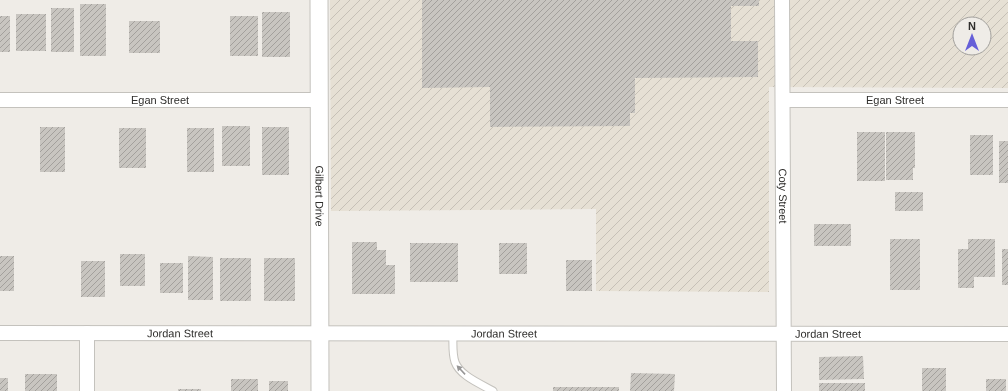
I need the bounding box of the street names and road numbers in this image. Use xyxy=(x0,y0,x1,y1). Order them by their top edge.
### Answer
street label: Egan Street xyxy=(131,94,189,106)
street label: Egan Street xyxy=(866,94,924,106)
street label: Gilbert Drive xyxy=(313,165,326,227)
street label: Coty Street xyxy=(777,168,789,224)
street label: Jordan Street xyxy=(147,327,213,339)
street label: Jordan Street xyxy=(471,327,537,340)
street label: Jordan Street xyxy=(795,328,861,340)

